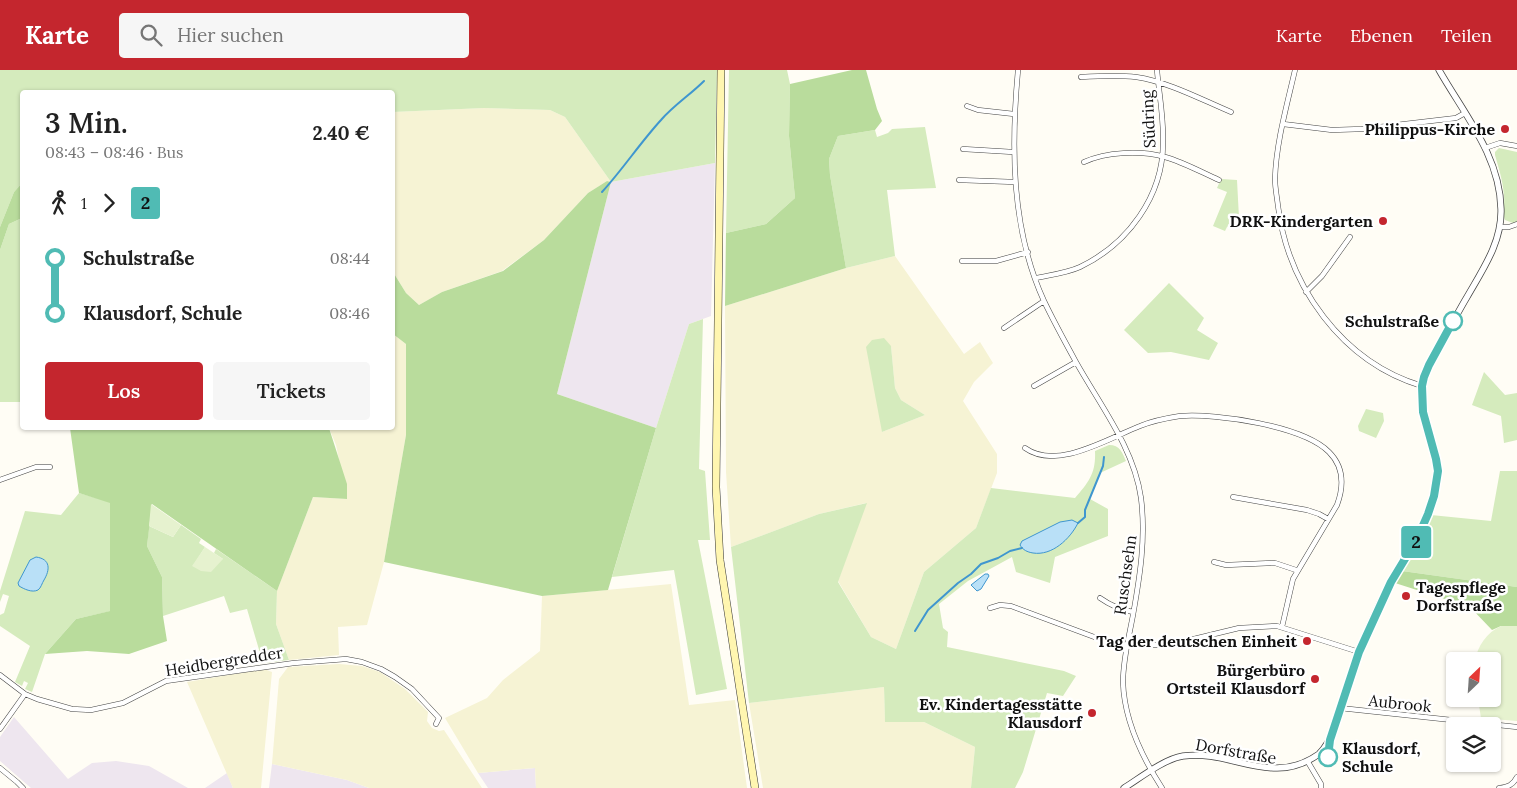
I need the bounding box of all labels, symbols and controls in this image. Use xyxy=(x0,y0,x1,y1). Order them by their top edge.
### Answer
search box xyxy=(119,13,469,58)
text: Karte xyxy=(25,20,89,51)
icon: search xyxy=(137,21,165,49)
text: Hier suchen xyxy=(177,23,284,47)
text: Karte xyxy=(1276,24,1322,47)
text: Ebenen xyxy=(1350,24,1413,47)
text: Teilen xyxy=(1441,24,1492,47)
street label: Südring xyxy=(1136,88,1160,149)
text: 3 Min. xyxy=(45,105,128,141)
place label: Philippus-Kirche xyxy=(1364,119,1495,139)
text: 2.40 € xyxy=(313,121,370,145)
marker: Philippus-Kirche xyxy=(1499,123,1511,135)
text: 08:43 – 08:46 · Bus xyxy=(45,142,183,162)
icon: walk xyxy=(45,189,73,217)
icon: forward xyxy=(95,189,123,217)
text: 2 xyxy=(141,191,150,214)
text: 1 xyxy=(81,193,87,213)
place label: DRK-Kindergarten xyxy=(1230,211,1373,231)
marker: DRK-Kindergarten xyxy=(1377,215,1389,227)
text: Schulstraße xyxy=(83,246,195,270)
text: 08:44 xyxy=(330,248,370,268)
text: Klausdorf, Schule xyxy=(83,301,242,325)
text: 08:46 xyxy=(329,303,370,323)
place label: Schulstraße xyxy=(1345,311,1439,331)
marker: Schulstraße xyxy=(1443,311,1463,331)
button: Los xyxy=(45,362,203,420)
button: Tickets xyxy=(213,362,370,420)
line badge: 2 xyxy=(1400,526,1432,558)
text: 2 xyxy=(1411,530,1421,553)
street label: Ruschsehn xyxy=(1109,533,1141,616)
place label: Tagespflege Dorfstraße xyxy=(1416,577,1506,615)
marker: Tagespflege Dorfstraße xyxy=(1400,590,1412,602)
place label: Tag der deutschen Einheit xyxy=(1096,631,1297,651)
marker: Tag der deutschen Einheit xyxy=(1301,635,1313,647)
street label: Heidbergredder xyxy=(164,642,284,680)
north arrow xyxy=(1446,652,1501,708)
map controls xyxy=(1446,652,1501,772)
place label: Bürgerbüro Ortsteil Klausdorf xyxy=(1166,660,1306,698)
marker: Bürgerbüro Ortsteil Klausdorf xyxy=(1309,673,1321,685)
street label: Aubrook xyxy=(1367,690,1433,716)
place label: Ev. Kindertagesstätte Klausdorf xyxy=(919,694,1083,732)
marker: Ev. Kindertagesstätte Klausdorf xyxy=(1086,707,1098,719)
button: layers xyxy=(1446,717,1501,772)
street label: Dorfstraße xyxy=(1194,734,1278,768)
place label: Klausdorf, Schule xyxy=(1342,738,1421,776)
marker: Klausdorf, Schule xyxy=(1318,747,1338,767)

